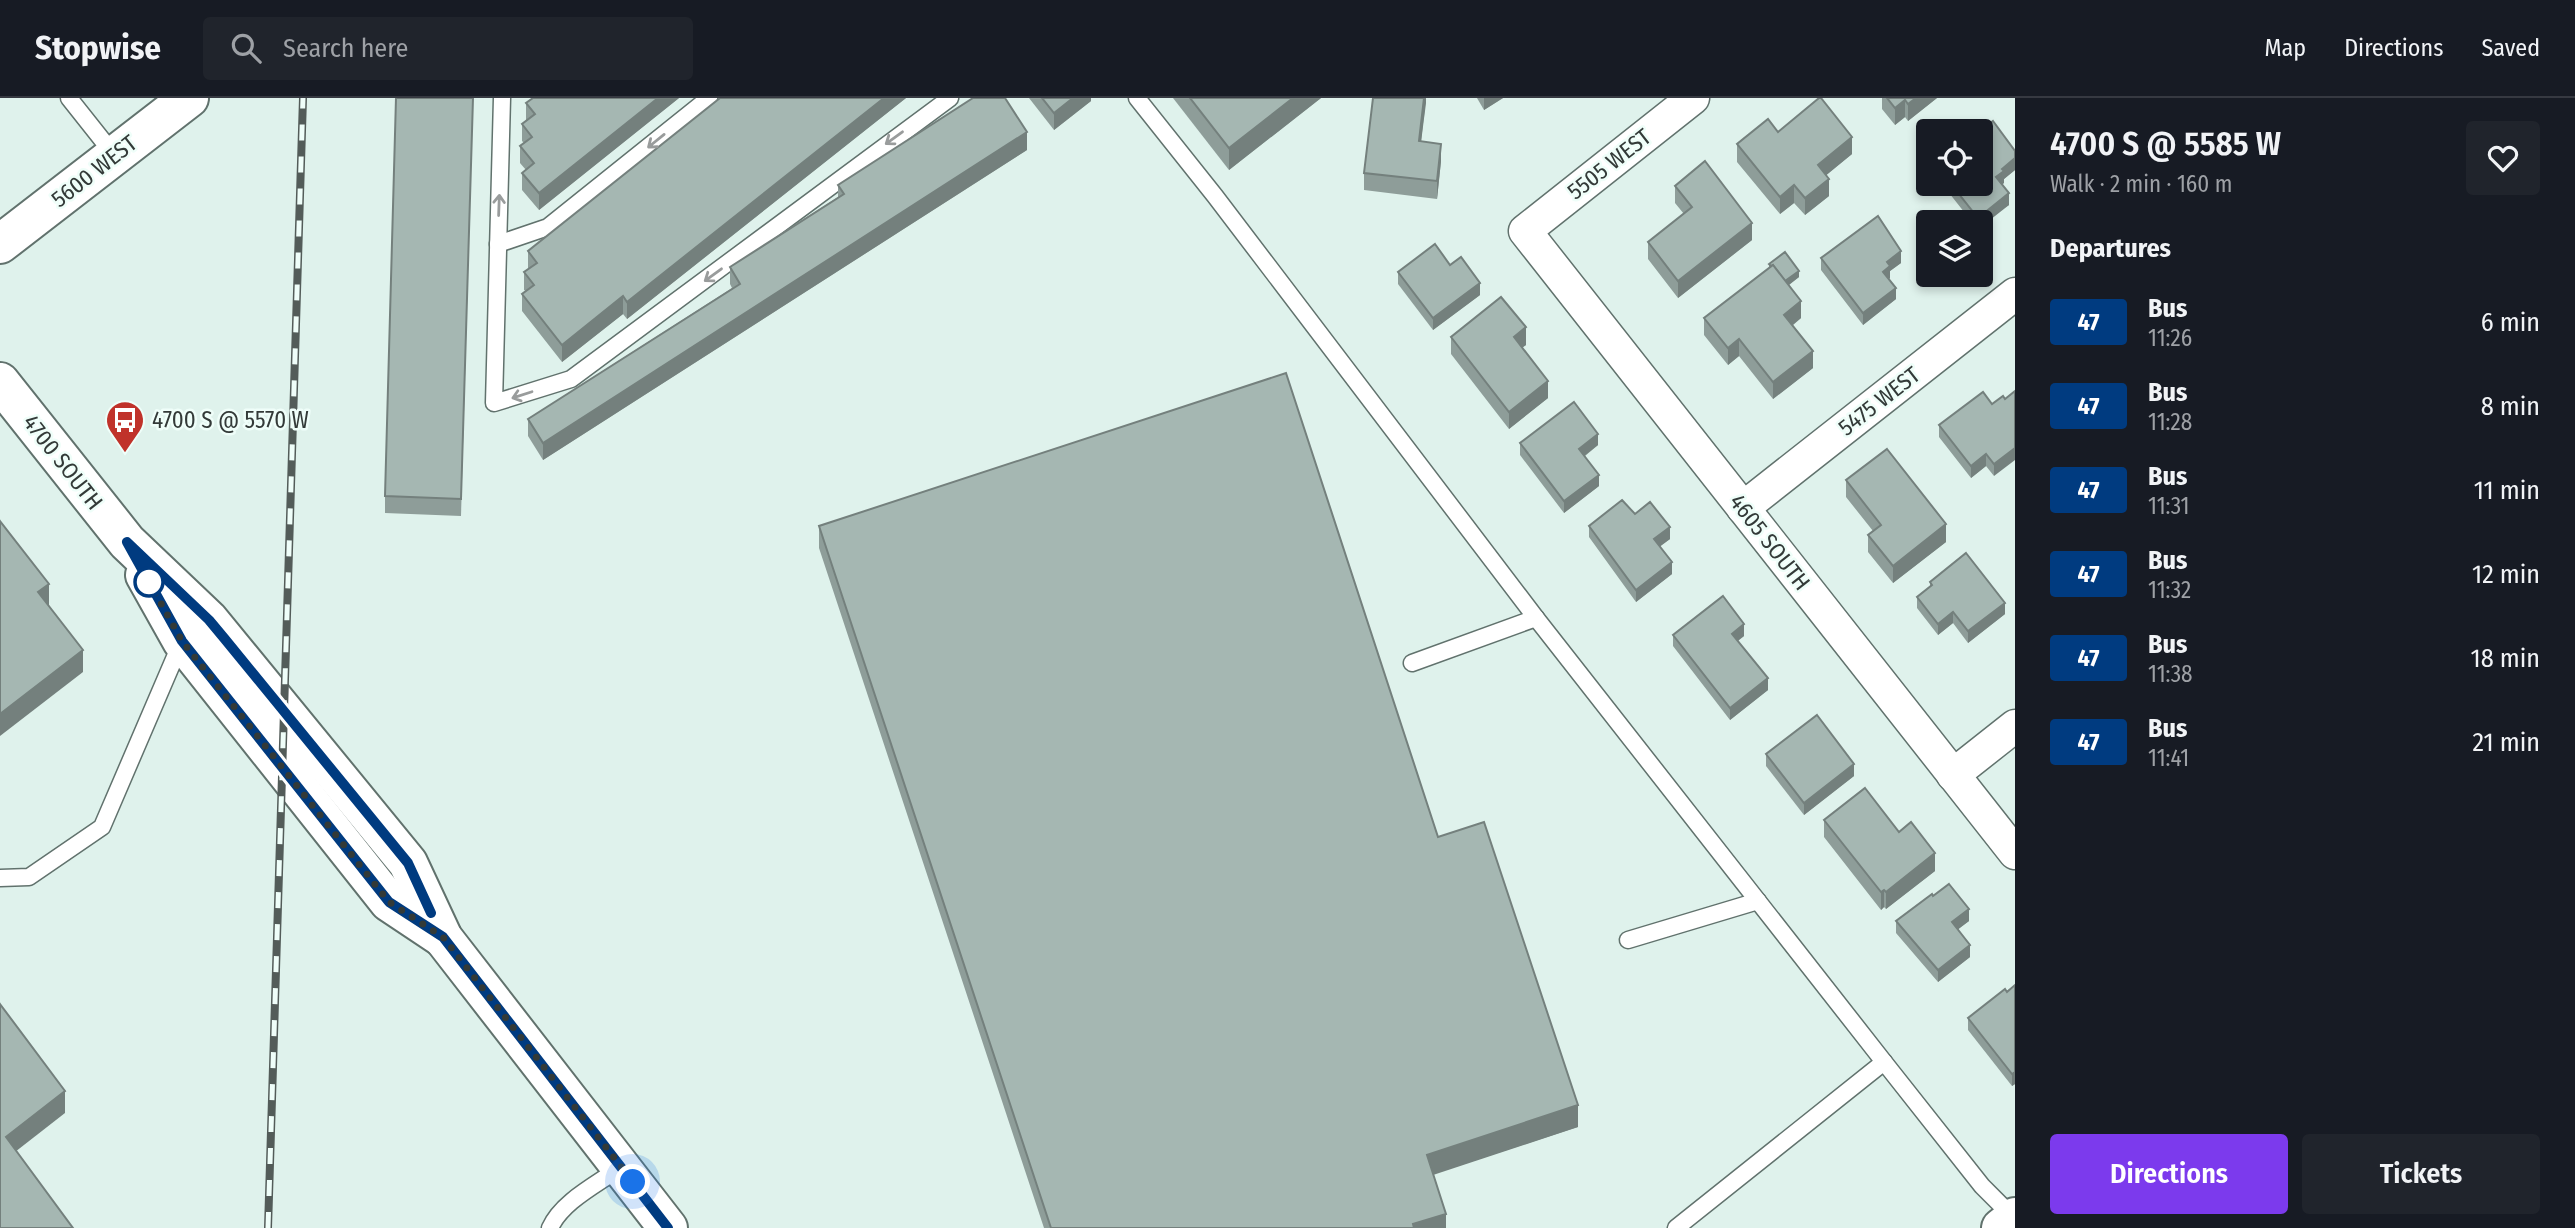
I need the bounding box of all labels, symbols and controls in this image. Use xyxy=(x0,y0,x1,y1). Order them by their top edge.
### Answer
search box xyxy=(203,17,693,80)
text: Stopwise xyxy=(35,28,161,68)
icon: search xyxy=(227,29,265,67)
text: Search here xyxy=(283,33,408,64)
text: Map xyxy=(2265,34,2306,62)
text: Directions xyxy=(2344,34,2443,62)
text: Saved xyxy=(2481,34,2540,62)
map controls xyxy=(1916,119,1993,287)
button: locate xyxy=(1916,119,1993,196)
button: heart xyxy=(2466,121,2540,195)
street label: 5505 WEST xyxy=(1562,122,1657,205)
text: 4700 S @ 5585 W xyxy=(2050,124,2281,164)
street label: 5600 WEST xyxy=(46,129,143,213)
one-way arrow xyxy=(885,131,904,145)
one-way arrow xyxy=(647,133,665,148)
text: Walk · 2 min · 160 m xyxy=(2050,170,2232,198)
one-way arrow xyxy=(492,194,506,217)
button: layers xyxy=(1916,210,1993,287)
text: Departures xyxy=(2050,233,2171,264)
one-way arrow xyxy=(704,268,723,282)
text: Bus xyxy=(2148,293,2187,324)
text: 6 min xyxy=(2481,307,2540,338)
text: 47 xyxy=(2077,308,2100,336)
text: 11:26 xyxy=(2148,324,2192,352)
street label: 5475 WEST xyxy=(1833,360,1926,441)
text: Bus xyxy=(2148,377,2187,408)
one-way arrow xyxy=(511,389,533,402)
text: 8 min xyxy=(2481,391,2540,422)
text: 47 xyxy=(2077,392,2100,420)
bus stop icon: 4700 S @ 5570 W xyxy=(104,399,146,454)
place label: 4700 S @ 5570 W xyxy=(152,406,309,434)
text: 11:28 xyxy=(2148,408,2192,436)
street label: 4700 SOUTH xyxy=(17,409,109,515)
text: Bus xyxy=(2148,461,2187,492)
text: 11 min xyxy=(2474,475,2540,506)
text: 47 xyxy=(2077,476,2100,504)
street label: 4605 SOUTH xyxy=(1724,488,1816,596)
text: 11:31 xyxy=(2148,492,2190,520)
text: Bus xyxy=(2148,545,2187,576)
text: 12 min xyxy=(2472,559,2540,590)
text: 47 xyxy=(2077,560,2100,588)
unlabelled marker xyxy=(134,567,164,597)
text: 11:32 xyxy=(2148,576,2191,604)
text: Bus xyxy=(2148,629,2187,660)
text: 18 min xyxy=(2471,643,2540,674)
text: 47 xyxy=(2077,644,2100,672)
text: 11:38 xyxy=(2148,660,2193,688)
text: Bus xyxy=(2148,713,2187,744)
text: 21 min xyxy=(2473,727,2540,758)
text: 47 xyxy=(2077,728,2100,756)
text: 11:41 xyxy=(2148,744,2189,772)
button: Directions xyxy=(2050,1134,2288,1214)
button: Tickets xyxy=(2302,1134,2540,1214)
your location xyxy=(615,1164,650,1199)

